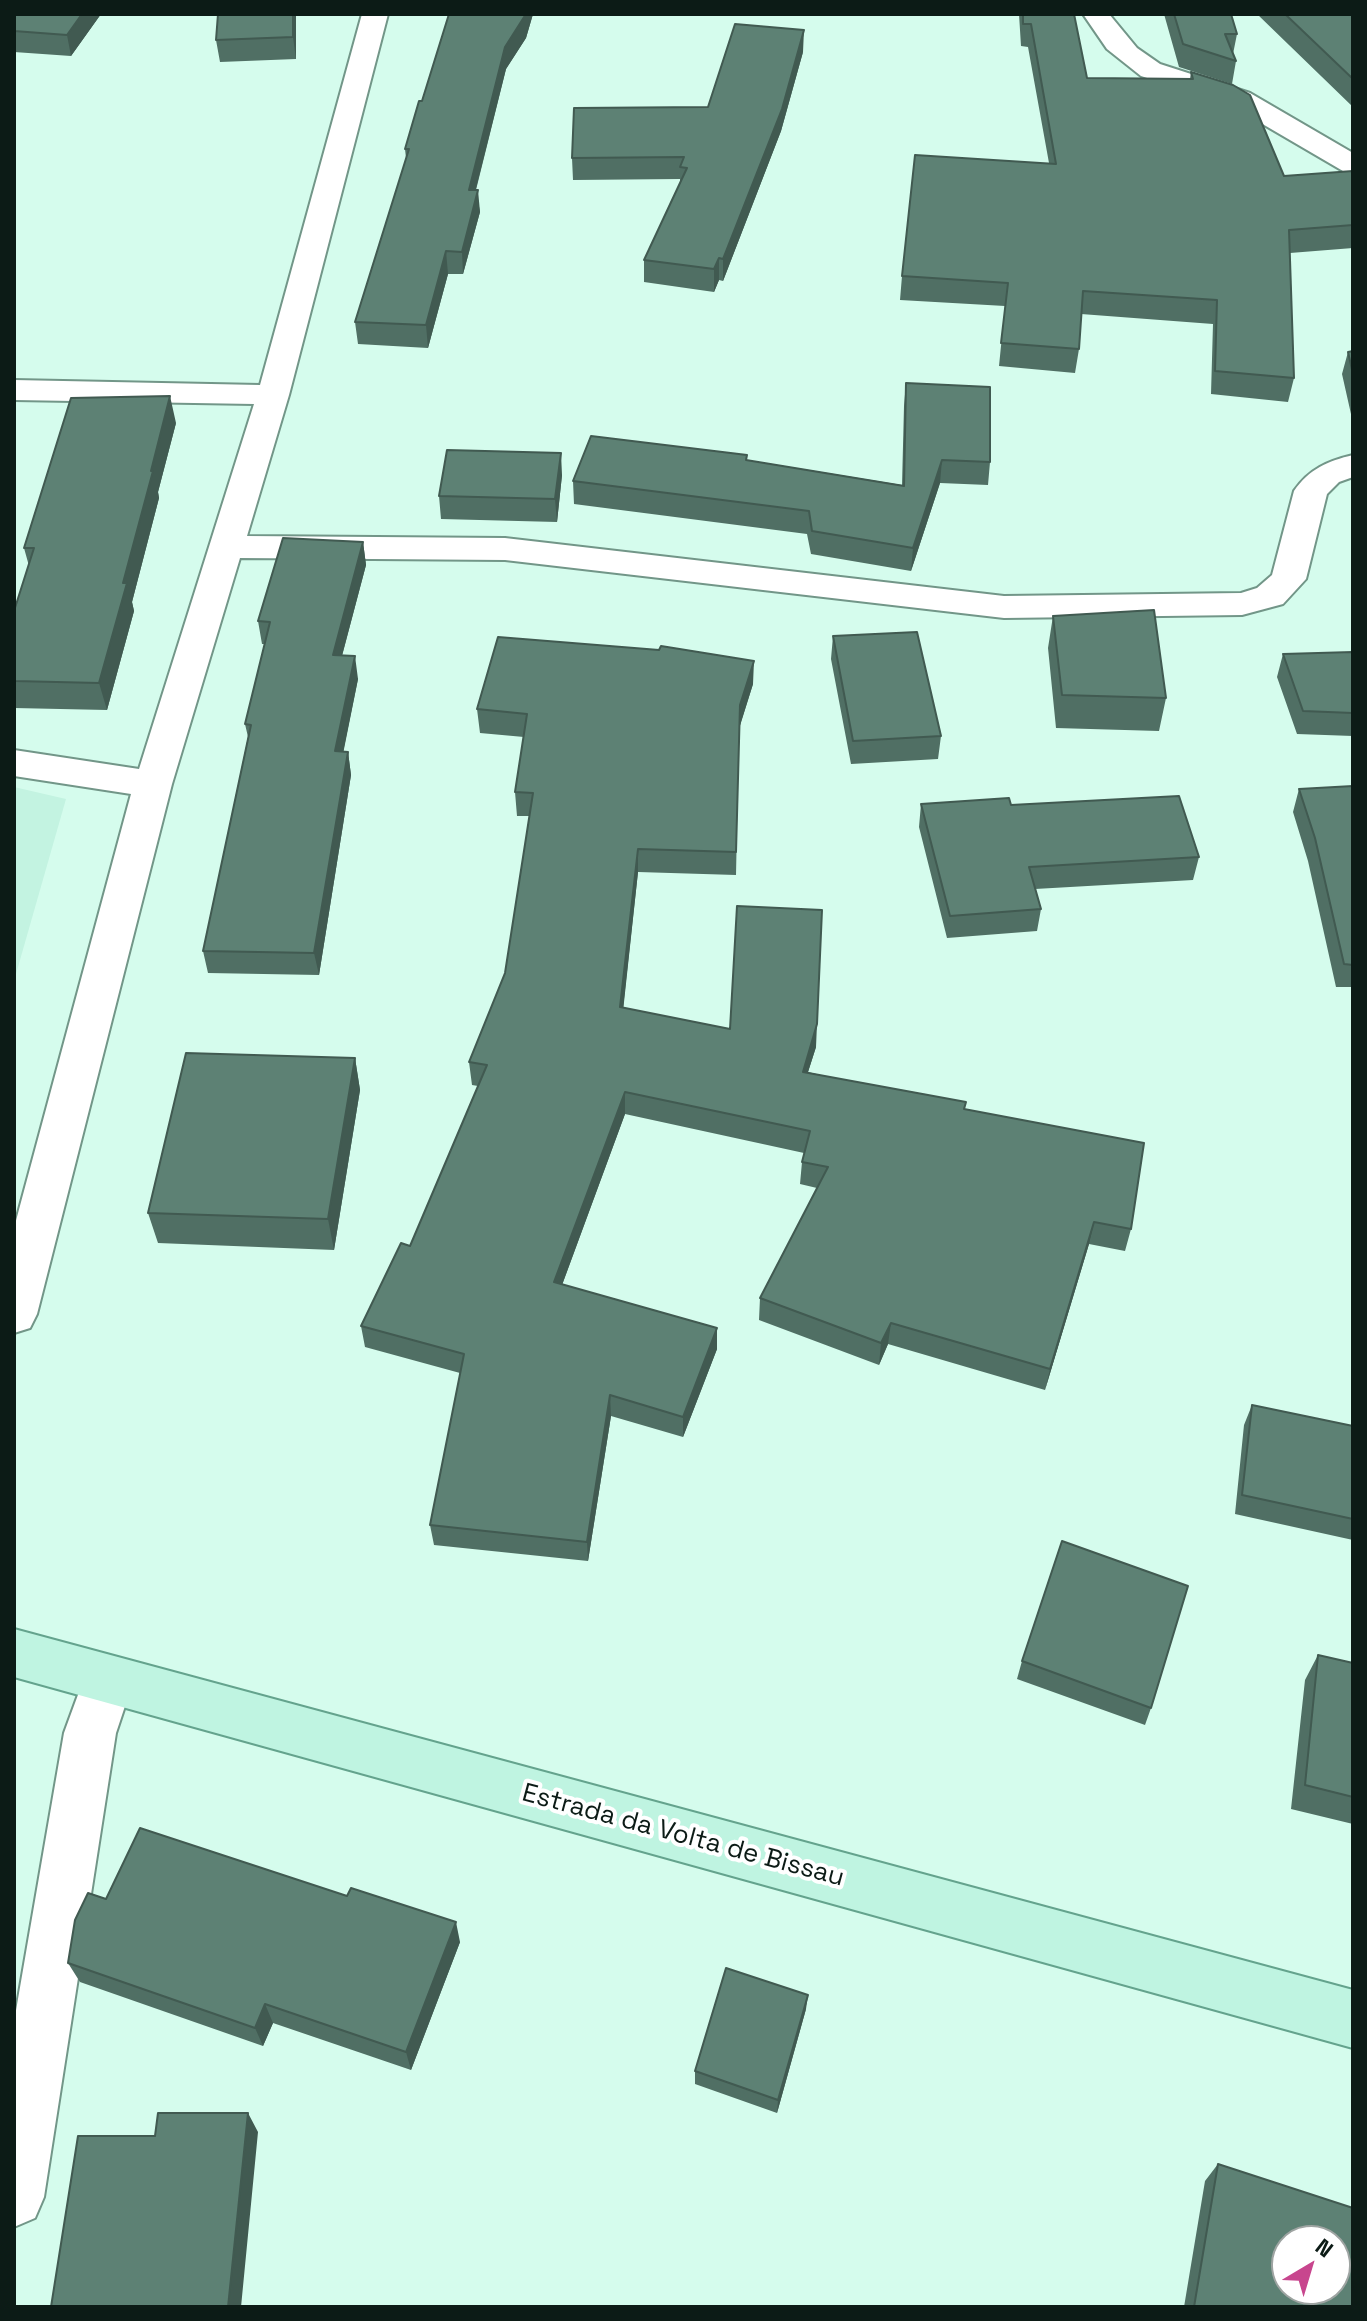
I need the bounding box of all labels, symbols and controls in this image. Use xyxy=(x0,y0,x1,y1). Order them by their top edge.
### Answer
street label: Estrada da Volta de Bissau xyxy=(519,1778,847,1894)
north arrow xyxy=(1271,2225,1351,2305)
text: N xyxy=(1310,2232,1339,2263)

